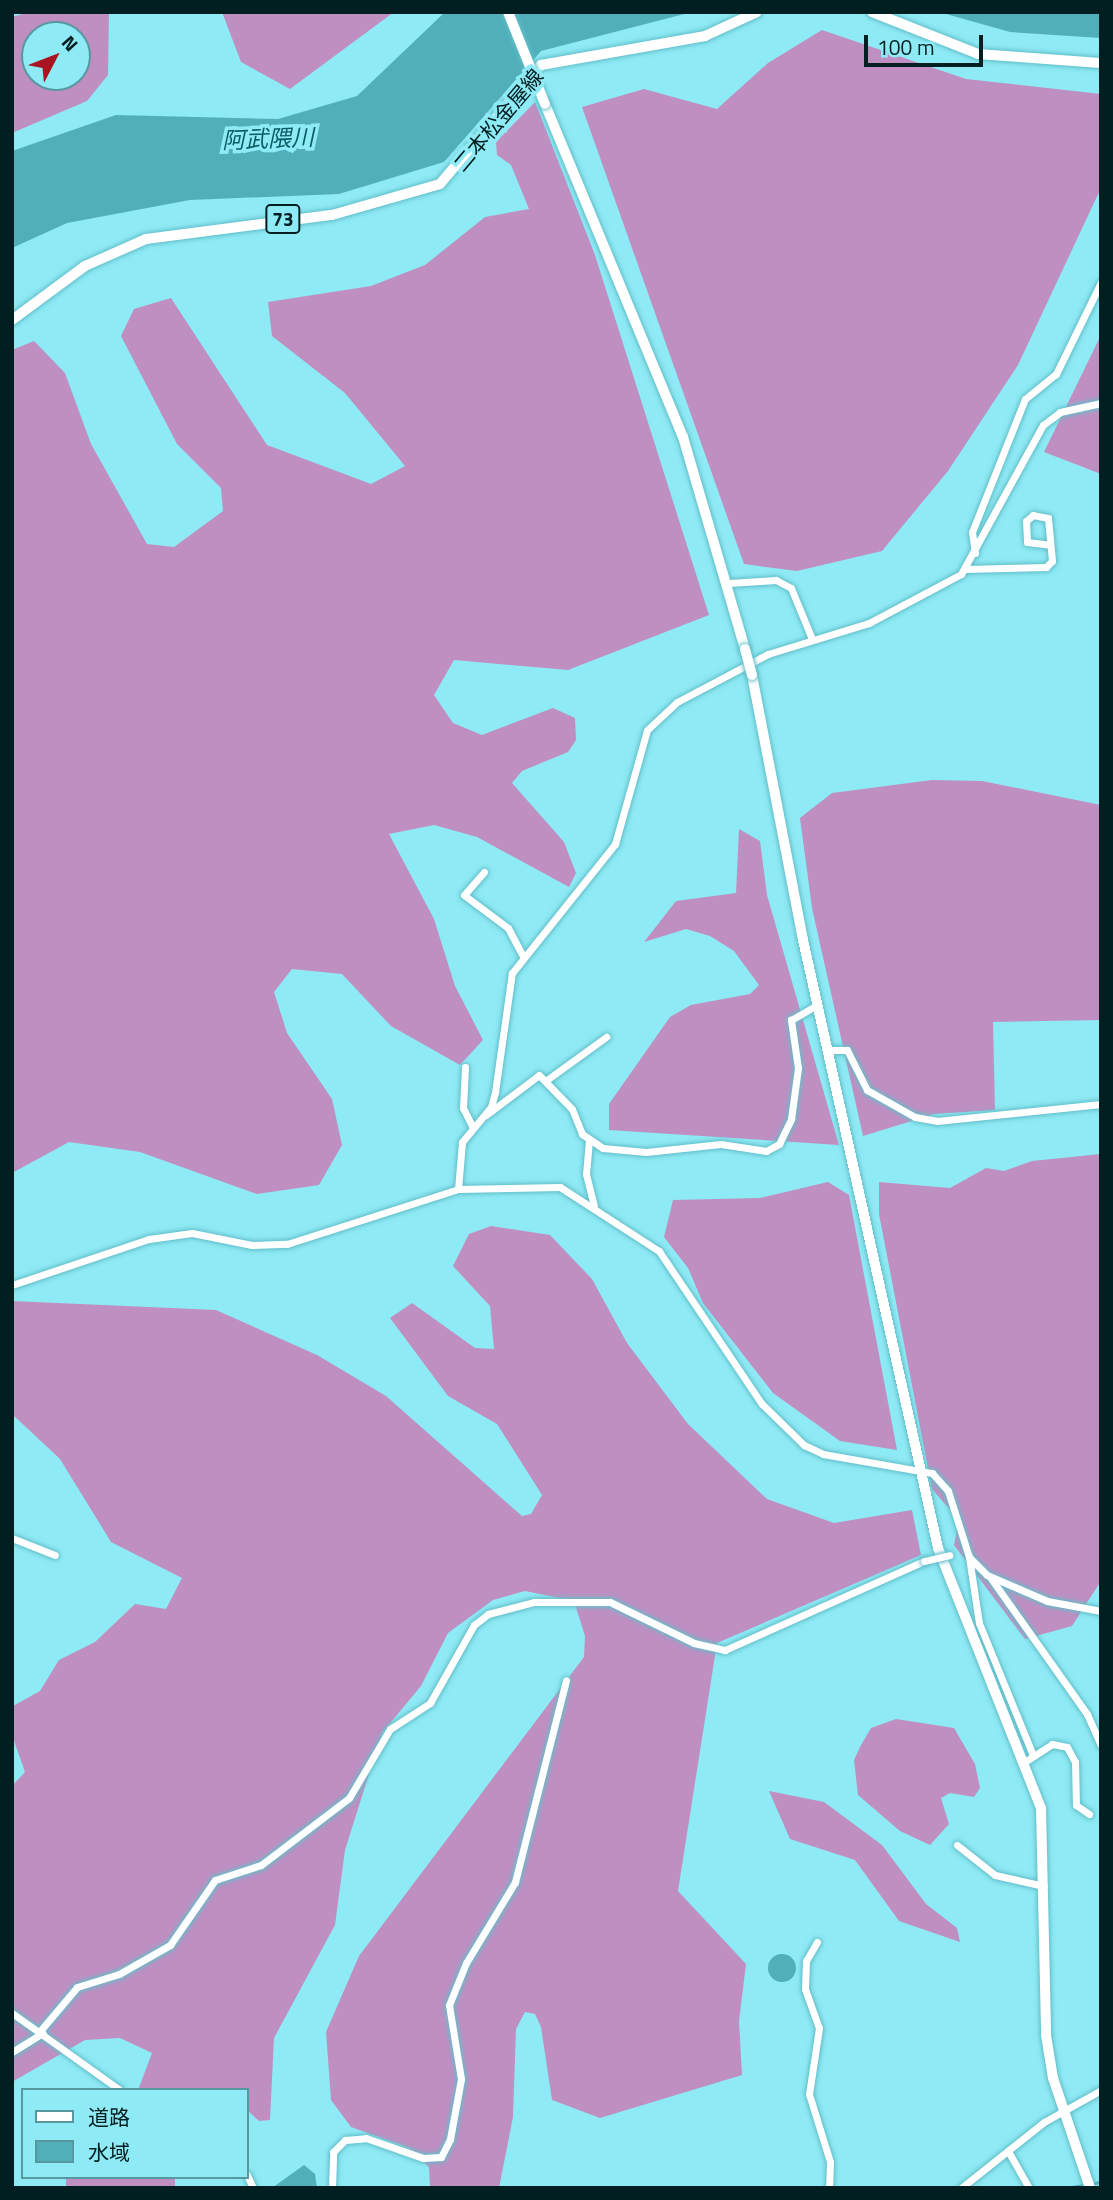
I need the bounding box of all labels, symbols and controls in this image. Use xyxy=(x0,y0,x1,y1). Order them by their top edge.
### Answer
north arrow xyxy=(21,21,91,91)
scale bar xyxy=(868,21,987,65)
text: N xyxy=(55,28,86,58)
text: 100 m xyxy=(877,31,934,63)
street label: 二本松金屋線 xyxy=(448,64,548,176)
water label: 阿武隈川 xyxy=(222,124,314,154)
road number: 73 xyxy=(264,204,302,234)
legend xyxy=(21,2088,248,2179)
text: 道路 xyxy=(88,2101,130,2133)
text: 水域 xyxy=(88,2136,130,2168)

